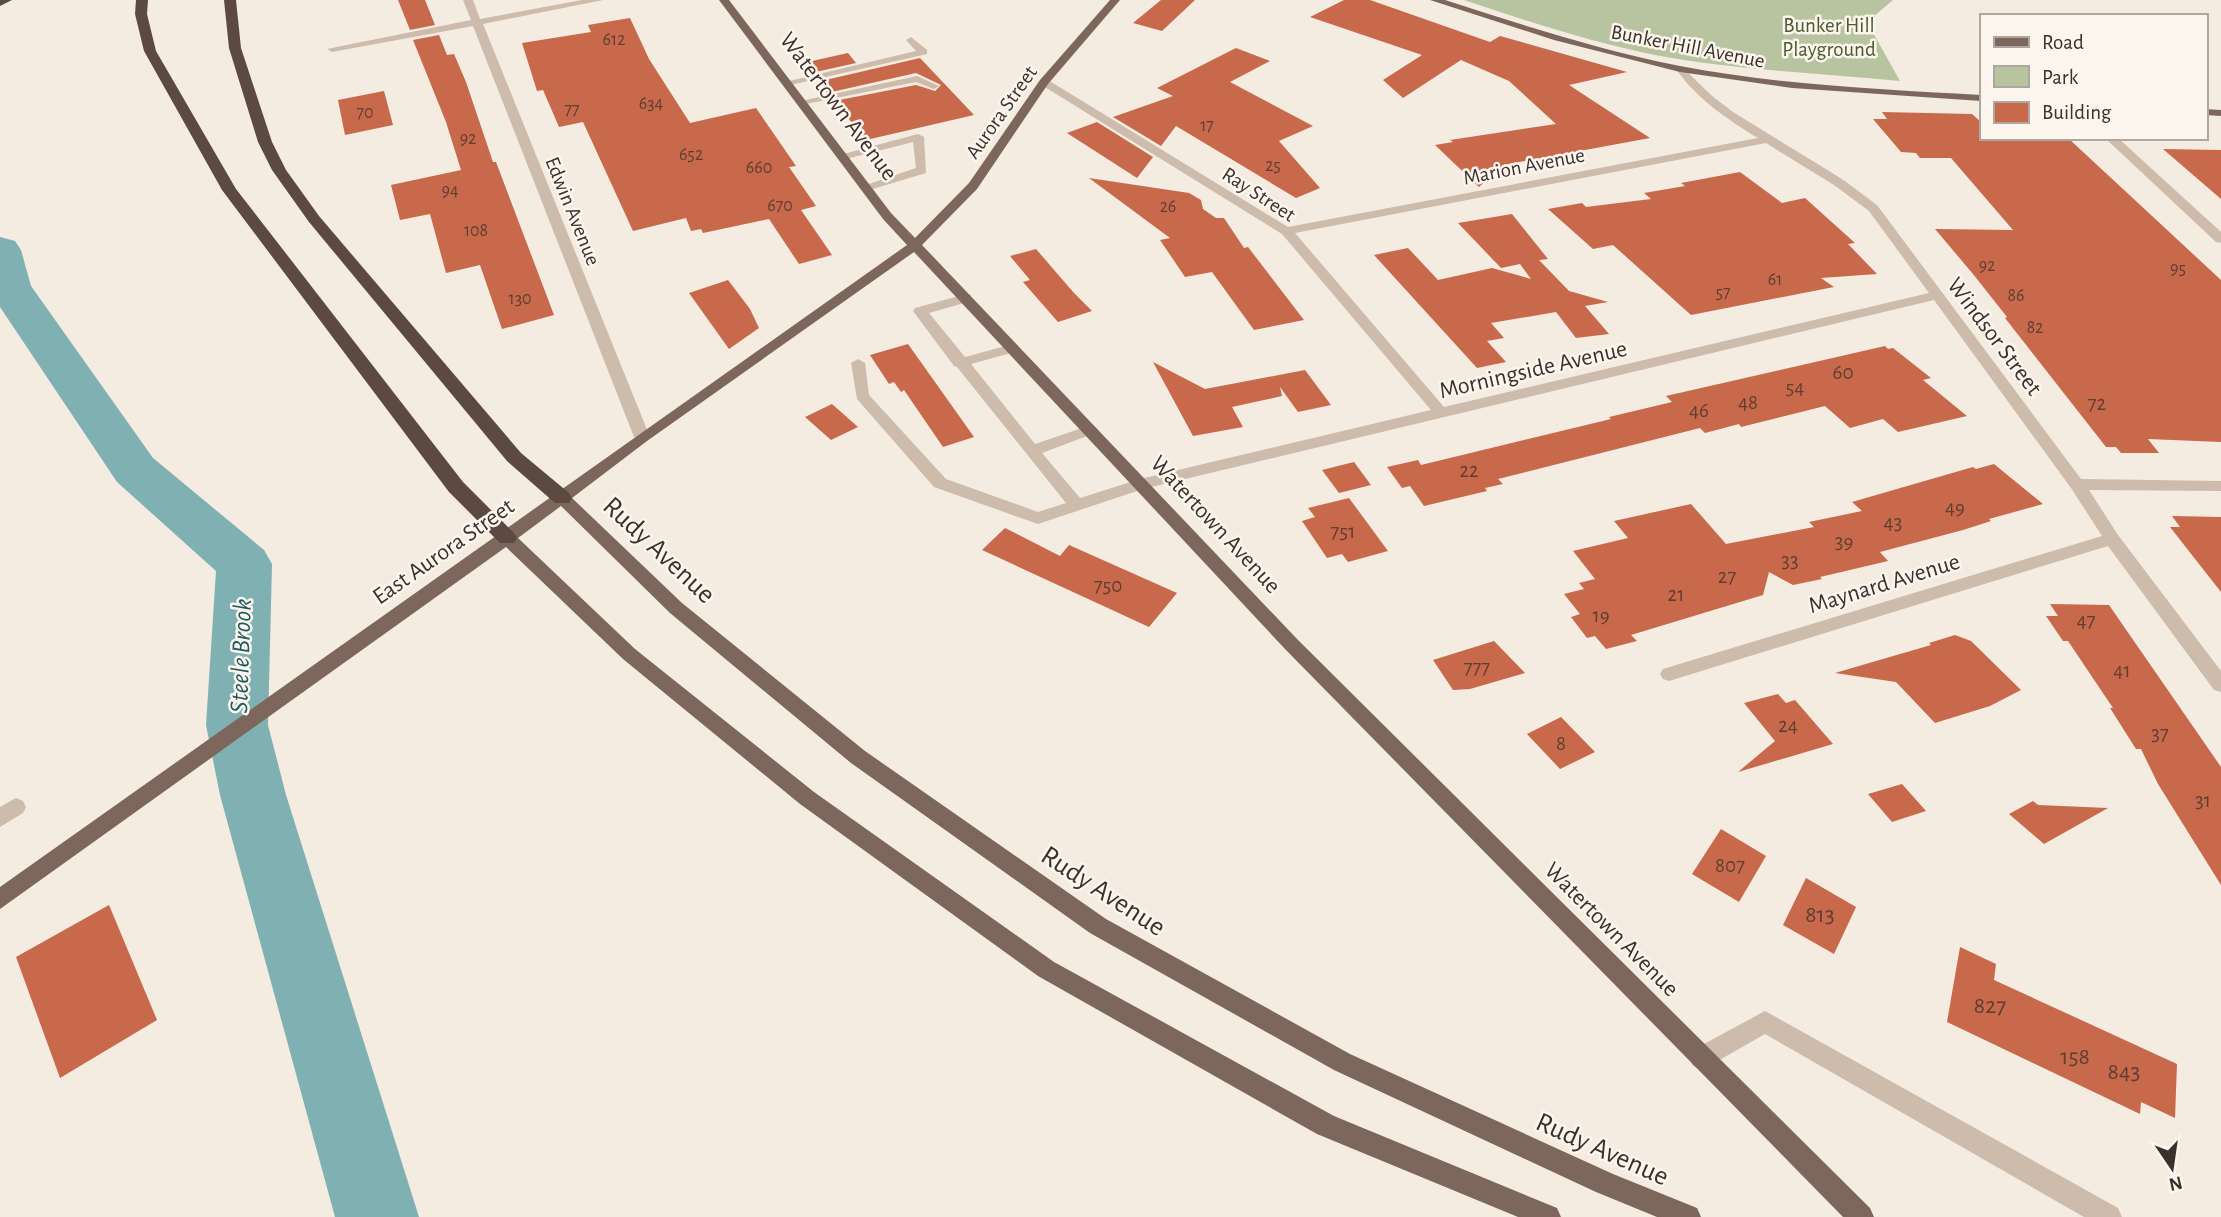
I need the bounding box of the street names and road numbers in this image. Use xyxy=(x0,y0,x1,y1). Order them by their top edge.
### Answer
street label: Bunker Hill Avenue xyxy=(1609,21,1767,72)
street label: Watertown Avenue xyxy=(775,28,902,185)
street label: Aurora Street xyxy=(962,62,1041,163)
street label: Marion Avenue xyxy=(1462,144,1587,189)
street label: Edwin Avenue xyxy=(541,154,604,269)
street label: Ray Street xyxy=(1218,163,1299,226)
street label: Windsor Street xyxy=(1942,273,2046,400)
street label: Morningside Avenue xyxy=(1437,337,1630,403)
street label: Watertown Avenue xyxy=(1146,451,1285,598)
street label: Rudy Avenue xyxy=(597,492,720,609)
street label: East Aurora Street xyxy=(369,494,519,609)
street label: Maynard Avenue xyxy=(1806,550,1963,618)
street label: Rudy Avenue xyxy=(1036,841,1170,942)
street label: Watertown Avenue xyxy=(1540,858,1683,1001)
street label: Rudy Avenue xyxy=(1532,1108,1673,1191)

